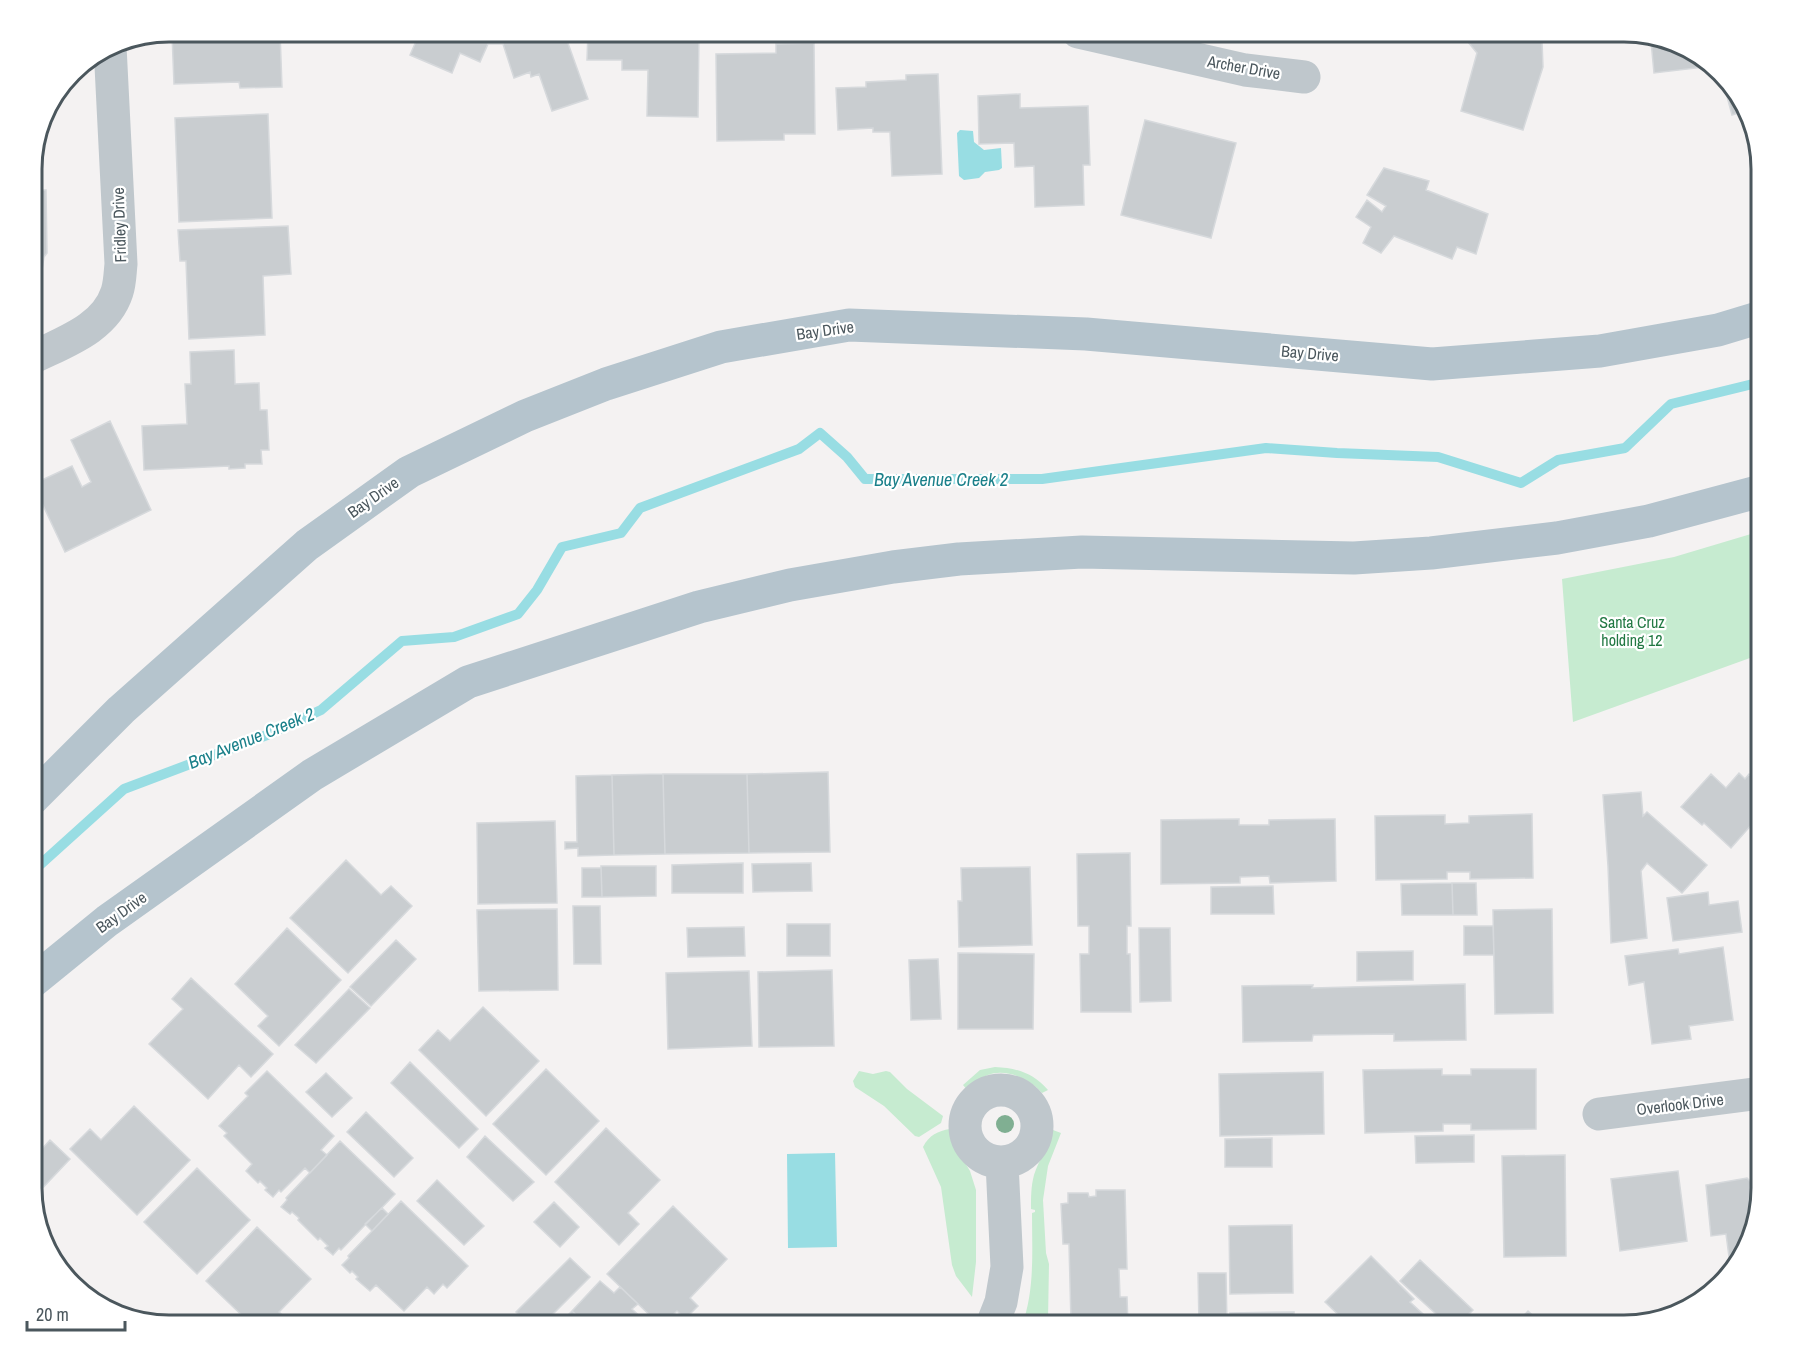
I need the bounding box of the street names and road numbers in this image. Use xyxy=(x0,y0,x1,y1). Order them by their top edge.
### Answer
street label: Archer Drive xyxy=(1205,50,1282,84)
street label: Fridley Drive xyxy=(107,187,131,263)
street label: Bay Drive xyxy=(795,315,855,345)
street label: Bay Drive xyxy=(1280,340,1340,366)
street label: Bay Drive xyxy=(343,471,403,523)
street label: Bay Drive xyxy=(91,886,151,938)
street label: Overlook Drive xyxy=(1635,1088,1725,1120)

